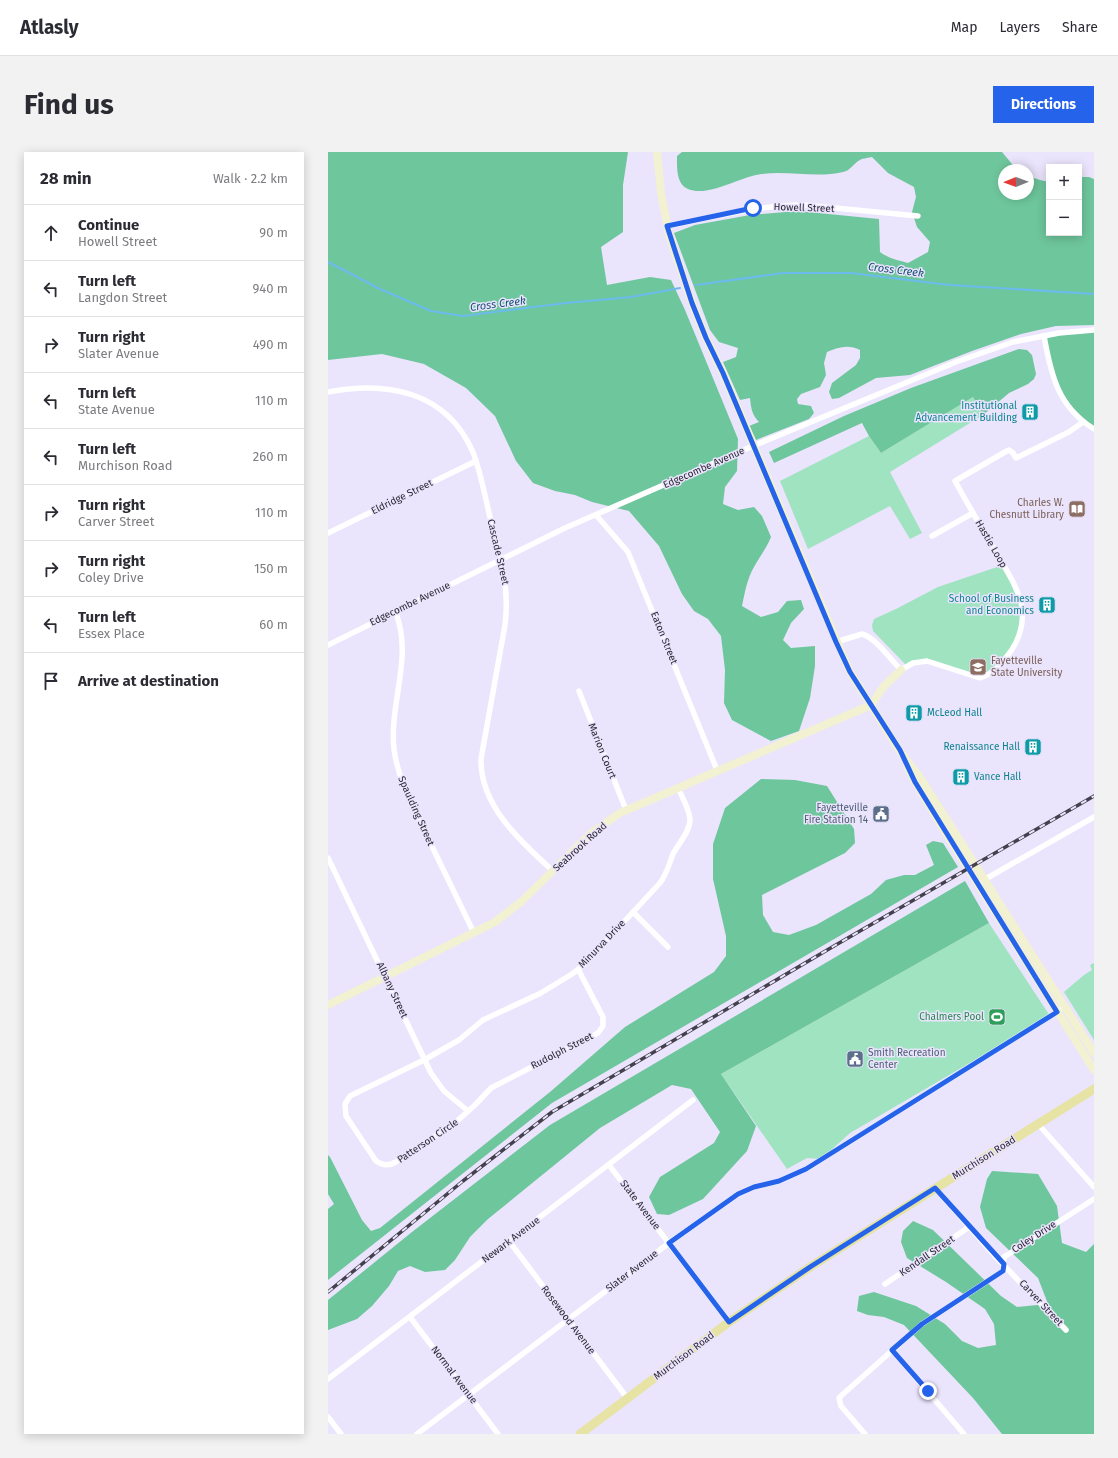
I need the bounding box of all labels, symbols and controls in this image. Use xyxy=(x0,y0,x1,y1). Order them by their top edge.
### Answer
text: Atlasly xyxy=(20,16,79,39)
text: Map xyxy=(951,19,977,36)
text: Layers xyxy=(999,19,1040,36)
text: Share xyxy=(1062,19,1098,36)
button: Directions xyxy=(993,86,1094,123)
text: Find us xyxy=(24,88,114,121)
north arrow xyxy=(998,164,1034,200)
map controls xyxy=(1046,164,1082,236)
button: + xyxy=(1046,164,1082,200)
text: 28 min xyxy=(40,168,92,189)
text: Walk · 2.2 km xyxy=(213,171,288,186)
route start xyxy=(744,199,762,217)
button: − xyxy=(1046,200,1082,236)
street label: Howell Street xyxy=(773,201,835,215)
text: Continue xyxy=(78,216,139,234)
icon: ahead xyxy=(40,222,62,244)
text: 90 m xyxy=(259,225,288,240)
text: Howell Street xyxy=(78,234,157,249)
water label: Cross Creek xyxy=(867,260,925,280)
text: Turn left xyxy=(78,272,136,290)
icon: left xyxy=(40,278,62,300)
text: 940 m xyxy=(253,281,288,296)
text: Langdon Street xyxy=(78,290,167,305)
water label: Cross Creek xyxy=(469,294,527,314)
text: Turn right xyxy=(78,328,145,346)
icon: right xyxy=(40,334,62,356)
text: 490 m xyxy=(253,337,288,352)
text: Slater Avenue xyxy=(78,346,159,361)
text: Turn left xyxy=(78,384,136,402)
icon: left xyxy=(40,390,62,412)
text: 110 m xyxy=(255,393,288,408)
place label: Institutional Advancement Building xyxy=(916,400,1018,424)
text: State Avenue xyxy=(78,402,155,417)
building icon: Institutional Advancement Building xyxy=(1020,402,1040,422)
text: Turn left xyxy=(78,440,136,458)
street label: Edgecombe Avenue xyxy=(661,445,747,491)
icon: left xyxy=(40,446,62,468)
text: 260 m xyxy=(253,449,288,464)
text: Murchison Road xyxy=(78,458,173,473)
street label: Eldridge Street xyxy=(369,477,435,517)
text: Turn right xyxy=(78,496,145,514)
place label: Charles W. Chesnutt Library xyxy=(990,497,1064,521)
library icon: Charles W. Chesnutt Library xyxy=(1067,499,1087,519)
icon: right xyxy=(40,502,62,524)
text: 110 m xyxy=(255,505,288,520)
text: Carver Street xyxy=(78,514,154,529)
street label: Cascade Street xyxy=(485,518,511,586)
street label: Hastie Loop xyxy=(972,518,1010,570)
text: Turn right xyxy=(78,552,145,570)
icon: right xyxy=(40,558,62,580)
text: 150 m xyxy=(254,561,288,576)
text: Coley Drive xyxy=(78,570,144,585)
street label: Edgecombe Avenue xyxy=(368,579,452,629)
place label: School of Business and Economics xyxy=(949,593,1034,617)
building icon: School of Business and Economics xyxy=(1037,595,1057,615)
text: Turn left xyxy=(78,608,136,626)
street label: Eaton Street xyxy=(648,610,680,666)
icon: left xyxy=(40,614,62,636)
text: 60 m xyxy=(259,617,288,632)
text: Essex Place xyxy=(78,626,145,641)
place label: Fayetteville State University xyxy=(991,655,1062,679)
school or university icon: Fayetteville State University xyxy=(968,657,988,677)
icon: arrive xyxy=(40,670,62,692)
text: Arrive at destination xyxy=(78,672,219,690)
building icon: McLeod Hall xyxy=(904,703,924,723)
place label: McLeod Hall xyxy=(927,707,982,719)
street label: Marion Court xyxy=(585,722,619,781)
building icon: Renaissance Hall xyxy=(1023,737,1043,757)
place label: Renaissance Hall xyxy=(943,741,1020,753)
building icon: Vance Hall xyxy=(951,767,971,787)
place label: Vance Hall xyxy=(974,771,1021,783)
street label: Spaulding Street xyxy=(395,774,437,848)
place label: Fayetteville Fire Station 14 xyxy=(804,802,869,826)
public building icon: Fayetteville Fire Station 14 xyxy=(871,804,891,824)
street label: Seabrook Road xyxy=(551,820,609,874)
street label: Minurva Drive xyxy=(576,917,628,971)
street label: Albany Street xyxy=(374,960,410,1020)
sports icon: Chalmers Pool xyxy=(987,1007,1007,1027)
place label: Chalmers Pool xyxy=(919,1011,984,1023)
street label: Rudolph Street xyxy=(529,1030,595,1072)
place label: Smith Recreation Center xyxy=(868,1047,946,1071)
public building icon: Smith Recreation Center xyxy=(845,1049,865,1069)
street label: Patterson Circle xyxy=(395,1116,461,1166)
street label: Murchison Road xyxy=(950,1134,1018,1182)
street label: State Avenue xyxy=(617,1178,663,1232)
street label: Newark Avenue xyxy=(480,1214,542,1266)
street label: Coley Drive xyxy=(1010,1218,1058,1256)
street label: Kendall Street xyxy=(897,1233,957,1279)
street label: Slater Avenue xyxy=(603,1247,661,1295)
street label: Carver Street xyxy=(1017,1277,1066,1329)
street label: Rosewood Avenue xyxy=(538,1283,598,1357)
street label: Murchison Road xyxy=(651,1329,717,1383)
street label: Normal Avenue xyxy=(428,1344,480,1406)
route end xyxy=(919,1382,937,1400)

